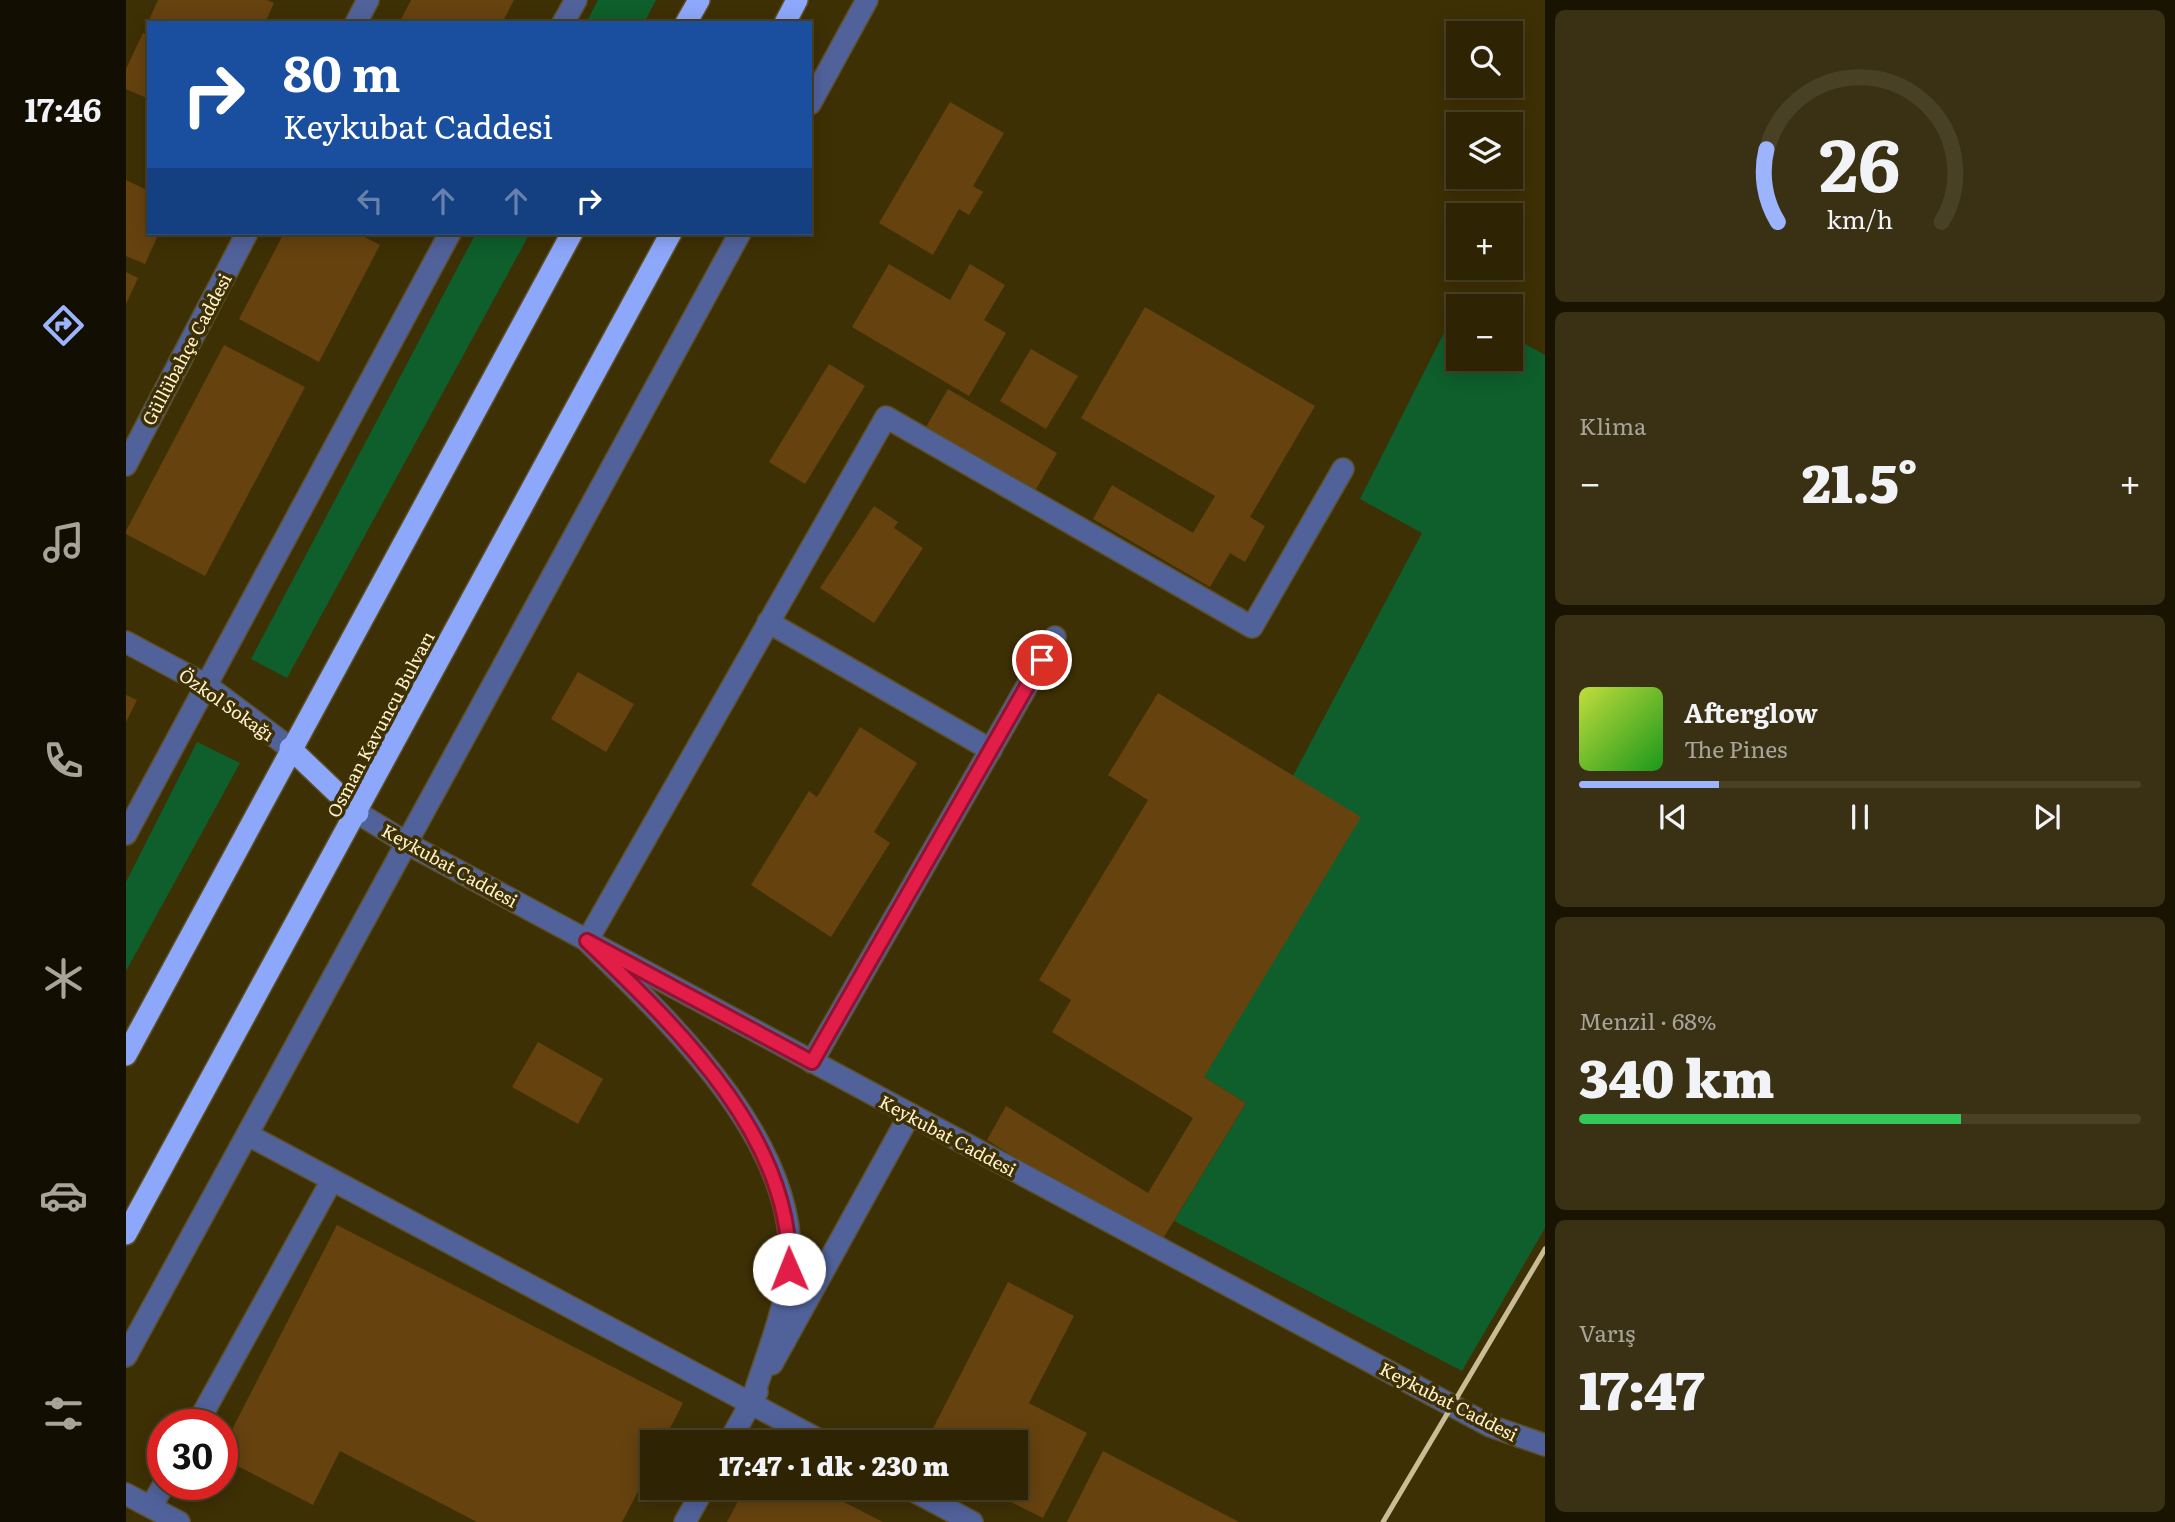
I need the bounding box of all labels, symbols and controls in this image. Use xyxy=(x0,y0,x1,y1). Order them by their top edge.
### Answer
map controls xyxy=(1446,21,1523,371)
button: search xyxy=(1446,21,1523,98)
text: 80 m xyxy=(283,34,401,107)
icon: right xyxy=(168,49,259,140)
text: 17:46 xyxy=(24,84,102,132)
text: Keykubat Caddesi xyxy=(283,101,553,149)
text: 26 xyxy=(1819,107,1901,215)
button: layers xyxy=(1446,112,1523,189)
icon: left xyxy=(351,182,389,220)
icon: ahead xyxy=(424,182,462,220)
icon: ahead xyxy=(497,182,535,220)
icon: right xyxy=(570,182,608,220)
text: km/h xyxy=(1827,200,1893,237)
button: + xyxy=(1446,203,1523,280)
street label: Güllübahçe Caddesi xyxy=(134,268,238,430)
button: − xyxy=(1446,294,1523,371)
icon: directions xyxy=(39,301,88,350)
text: Klima xyxy=(1579,408,1646,442)
text: 21.5° xyxy=(1802,442,1918,519)
text: − xyxy=(1579,452,1601,509)
text: + xyxy=(2119,452,2141,509)
icon: music xyxy=(39,518,88,567)
street label: Osman Kavuncu Bulvarı xyxy=(319,626,441,822)
pin xyxy=(1012,630,1072,690)
icon: arrive xyxy=(1023,641,1061,679)
street label: Özkol Sokağı xyxy=(174,661,280,747)
text: Afterglow xyxy=(1684,692,1818,731)
text: The Pines xyxy=(1684,731,1787,765)
icon: phone xyxy=(39,736,88,785)
icon: previous xyxy=(1654,798,1692,836)
icon: pause xyxy=(1841,798,1879,836)
icon: next xyxy=(2028,798,2066,836)
street label: Keykubat Caddesi xyxy=(377,816,523,914)
icon: climate xyxy=(39,954,88,1003)
text: Menzil · 68% xyxy=(1579,1003,1717,1037)
text: 340 km xyxy=(1579,1037,1774,1114)
street label: Keykubat Caddesi xyxy=(875,1087,1021,1183)
icon: car xyxy=(39,1171,88,1220)
position arrow xyxy=(752,1232,826,1306)
text: Varış xyxy=(1579,1315,1636,1349)
text: 17:47 xyxy=(1579,1349,1704,1426)
street label: Keykubat Caddesi xyxy=(1375,1355,1523,1447)
icon: filters xyxy=(39,1389,88,1438)
speed limit sign: 30 xyxy=(147,1409,238,1500)
text: 17:47 · 1 dk · 230 m xyxy=(719,1445,949,1484)

